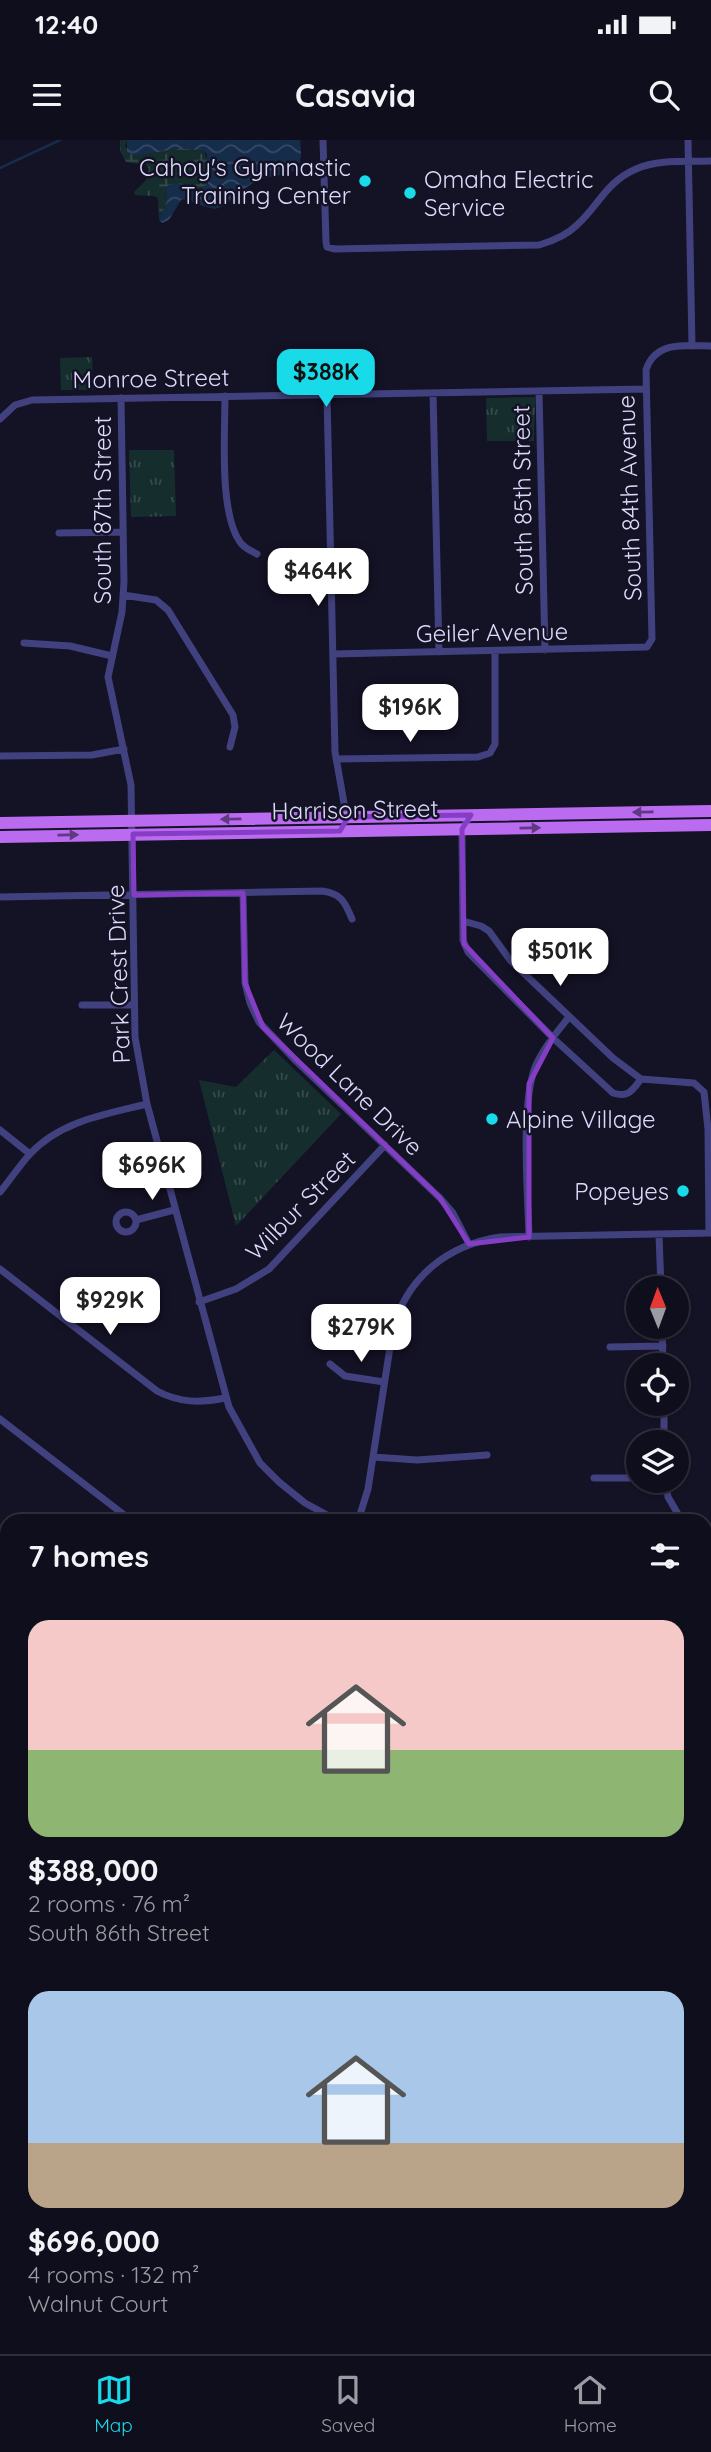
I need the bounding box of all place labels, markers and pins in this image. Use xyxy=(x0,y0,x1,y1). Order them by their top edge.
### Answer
place label: Cahoy's Gymnastic Training Center xyxy=(139,152,351,210)
place label: Omaha Electric Service xyxy=(424,164,593,222)
marker: Cahoy's Gymnastic Training Center xyxy=(357,173,373,189)
marker: Omaha Electric Service xyxy=(402,185,418,201)
pin: $388K xyxy=(277,350,375,409)
pin: $464K xyxy=(269,548,367,608)
pin: $196K xyxy=(361,684,459,744)
pin: $501K xyxy=(511,928,609,988)
place label: Alpine Village xyxy=(506,1104,655,1134)
marker: Alpine Village xyxy=(484,1111,500,1127)
pin: $696K xyxy=(103,1142,201,1202)
place label: Popeyes xyxy=(574,1176,669,1206)
marker: Popeyes xyxy=(675,1183,691,1199)
pin: $929K xyxy=(61,1278,159,1337)
pin: $279K xyxy=(312,1304,410,1364)

